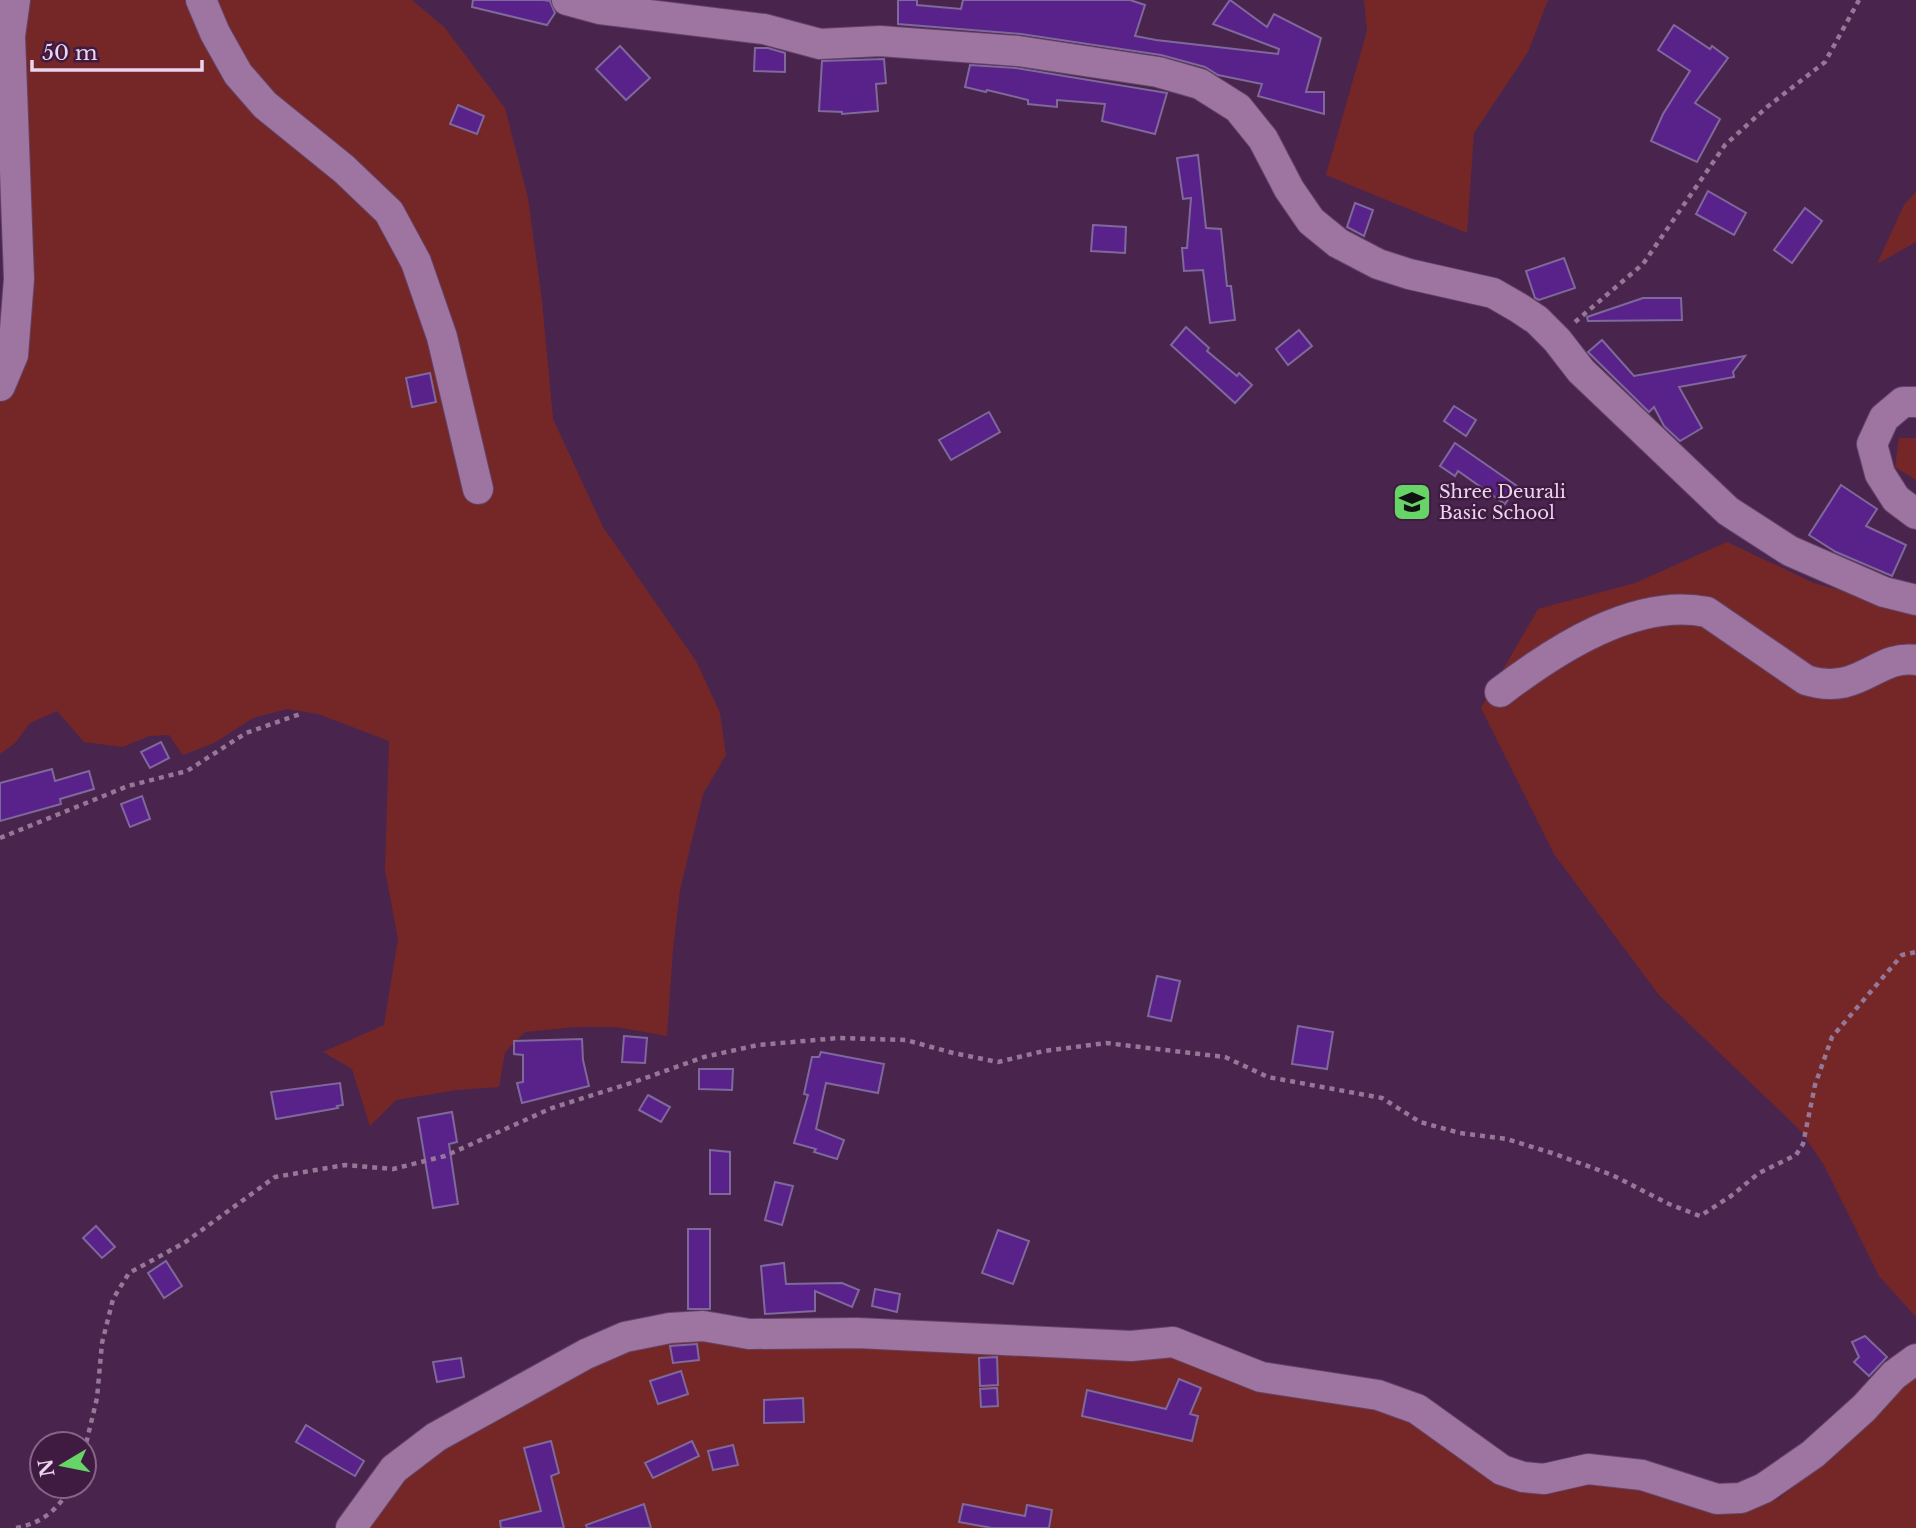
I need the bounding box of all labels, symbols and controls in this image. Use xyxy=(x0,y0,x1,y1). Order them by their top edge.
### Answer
scale bar xyxy=(32,28,201,72)
text: 50 m xyxy=(42,40,98,66)
school or university icon: Shree Deurali Basic School xyxy=(1391,481,1433,523)
place label: Shree Deurali Basic School xyxy=(1439,481,1566,524)
north arrow xyxy=(28,1430,98,1500)
text: N xyxy=(34,1457,60,1479)

